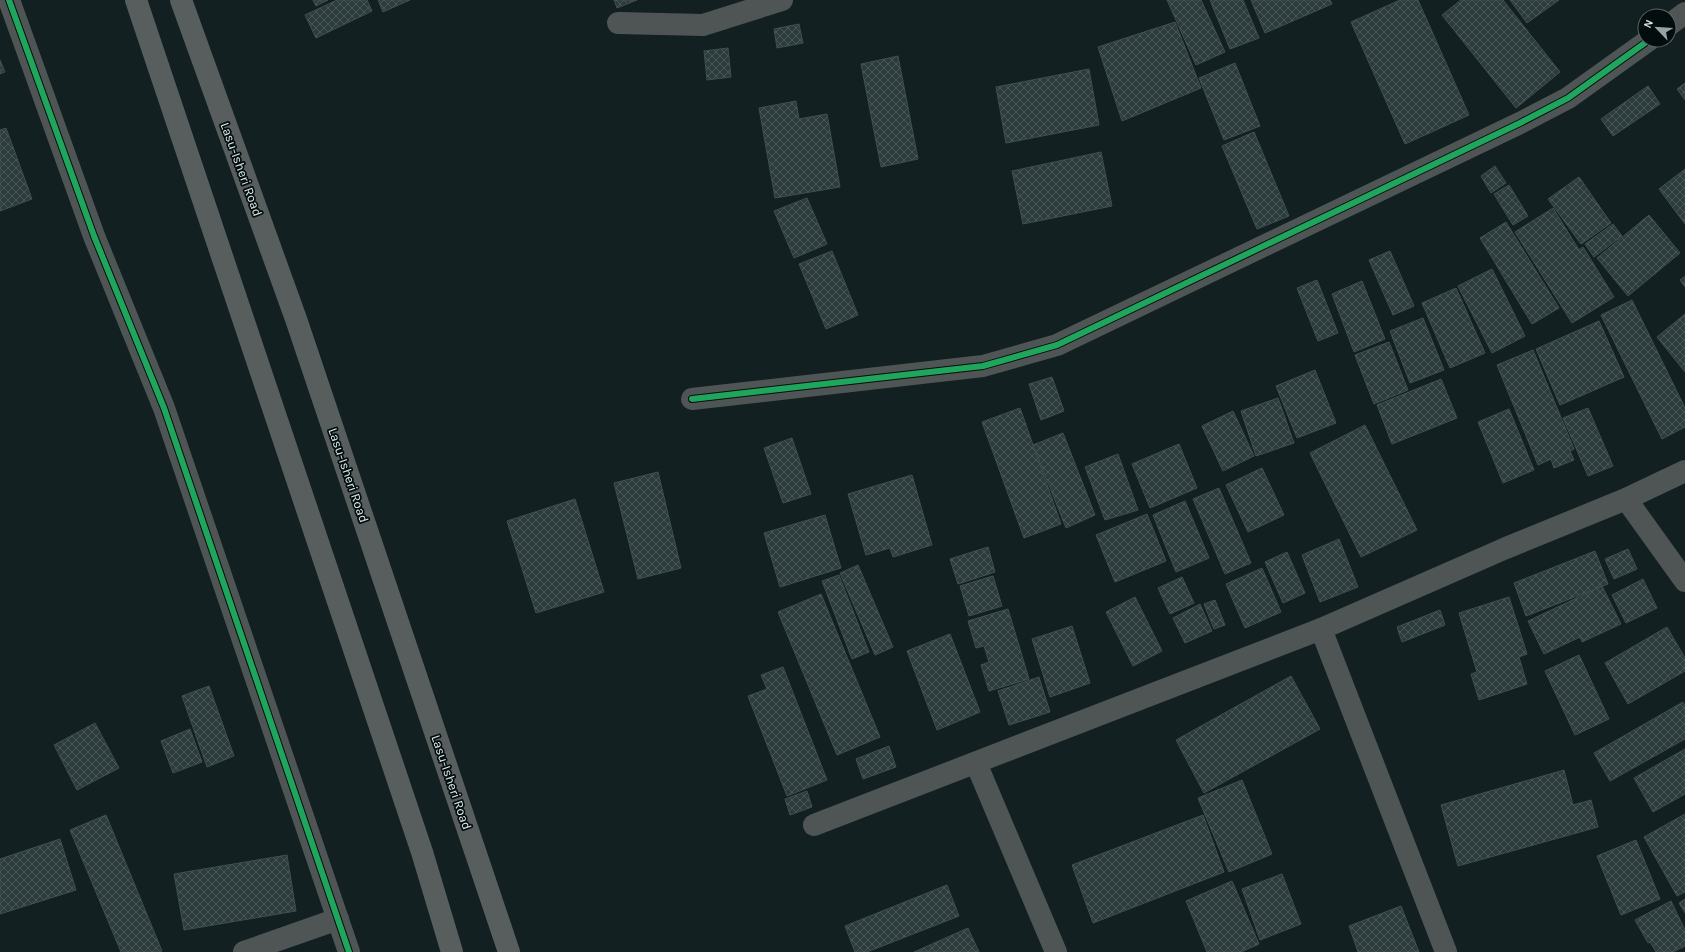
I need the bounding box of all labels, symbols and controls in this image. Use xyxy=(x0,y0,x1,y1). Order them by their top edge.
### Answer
north arrow xyxy=(1637,8,1677,48)
text: N xyxy=(1641,18,1656,30)
street label: Lasu-Isheri Road xyxy=(218,120,266,218)
street label: Lasu-Isheri Road xyxy=(325,426,372,524)
street label: Lasu-Isheri Road xyxy=(428,733,475,831)

